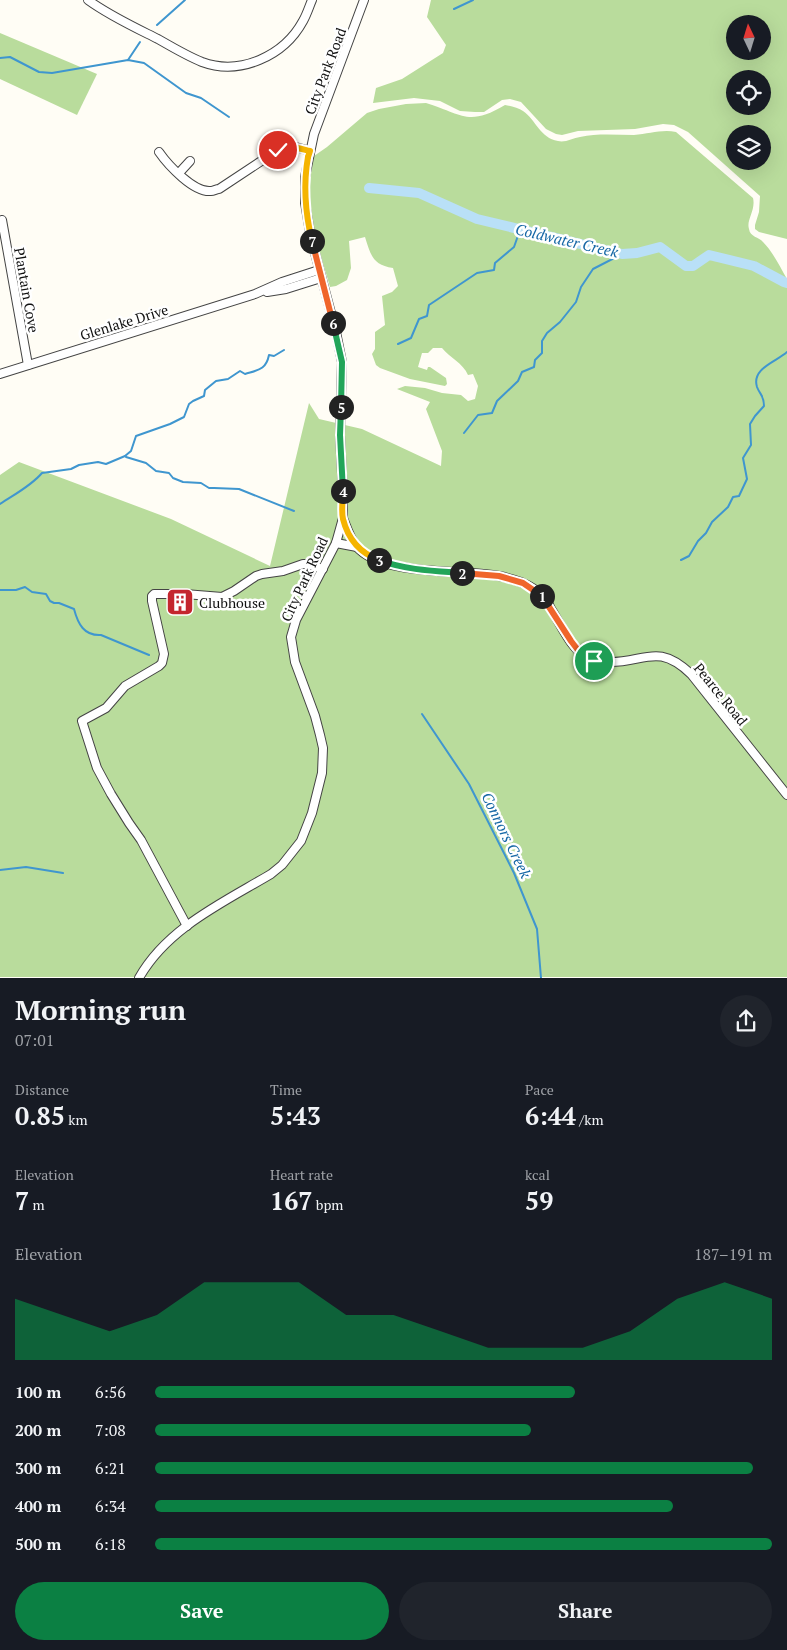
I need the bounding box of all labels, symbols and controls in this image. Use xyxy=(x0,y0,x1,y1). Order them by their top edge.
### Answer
north arrow xyxy=(726,15,771,60)
map controls xyxy=(726,15,771,170)
street label: City Park Road xyxy=(300,25,350,117)
button: locate xyxy=(726,70,771,115)
button: layers xyxy=(726,125,771,170)
pin xyxy=(257,129,299,171)
icon: check xyxy=(264,136,292,164)
water label: Coldwater Creek xyxy=(514,218,621,262)
pin: 7 xyxy=(300,228,324,254)
text: 7 xyxy=(309,232,316,251)
street label: Plantain Cove xyxy=(10,246,44,334)
street label: Glenlake Drive xyxy=(78,300,170,344)
pin: 6 xyxy=(320,310,346,336)
text: 6 xyxy=(330,314,337,333)
pin: 5 xyxy=(328,394,354,420)
text: 5 xyxy=(338,398,345,417)
pin: 4 xyxy=(330,478,356,504)
text: 4 xyxy=(340,482,347,501)
street label: City Park Road xyxy=(276,533,332,624)
pin: 3 xyxy=(366,548,392,572)
text: 3 xyxy=(376,551,383,570)
pin: 2 xyxy=(450,560,474,586)
text: 2 xyxy=(459,564,466,583)
pin: 1 xyxy=(530,584,554,608)
building icon: Clubhouse xyxy=(165,587,195,617)
text: 1 xyxy=(539,587,546,606)
place label: Clubhouse xyxy=(199,593,265,612)
pin xyxy=(573,640,615,682)
icon: arrive xyxy=(580,647,608,675)
street label: Pearce Road xyxy=(690,659,752,729)
water label: Connors Creek xyxy=(478,789,537,882)
text: Morning run xyxy=(15,991,186,1028)
button: share xyxy=(720,995,772,1047)
text: 07:01 xyxy=(15,1029,54,1051)
text: Distance xyxy=(15,1080,69,1099)
text: Time xyxy=(270,1080,302,1099)
text: Pace xyxy=(525,1080,554,1099)
text: 0.85 xyxy=(15,1099,65,1132)
text: 5:43 xyxy=(270,1099,321,1132)
text: 6:44 xyxy=(525,1099,576,1132)
text: km xyxy=(65,1110,88,1129)
text: /km xyxy=(576,1110,603,1129)
text: Elevation xyxy=(15,1165,74,1184)
text: Heart rate xyxy=(270,1165,333,1184)
text: kcal xyxy=(525,1165,550,1184)
text: 7 xyxy=(15,1184,29,1217)
text: 167 xyxy=(270,1184,312,1217)
text: 59 xyxy=(525,1184,553,1217)
text: m xyxy=(29,1195,45,1214)
text: bpm xyxy=(312,1195,343,1214)
text: Elevation xyxy=(15,1243,82,1265)
text: 187–191 m xyxy=(694,1243,772,1265)
text: 100 m xyxy=(15,1381,61,1403)
text: 6:56 xyxy=(95,1381,126,1403)
text: 200 m xyxy=(15,1419,61,1441)
text: 7:08 xyxy=(95,1419,126,1441)
text: 300 m xyxy=(15,1457,61,1479)
text: 6:21 xyxy=(95,1457,126,1479)
text: 400 m xyxy=(15,1495,61,1517)
text: 6:34 xyxy=(95,1495,126,1517)
text: 500 m xyxy=(15,1533,61,1555)
text: 6:18 xyxy=(95,1533,126,1555)
button: Save xyxy=(15,1582,389,1640)
button: Share xyxy=(399,1582,772,1640)

